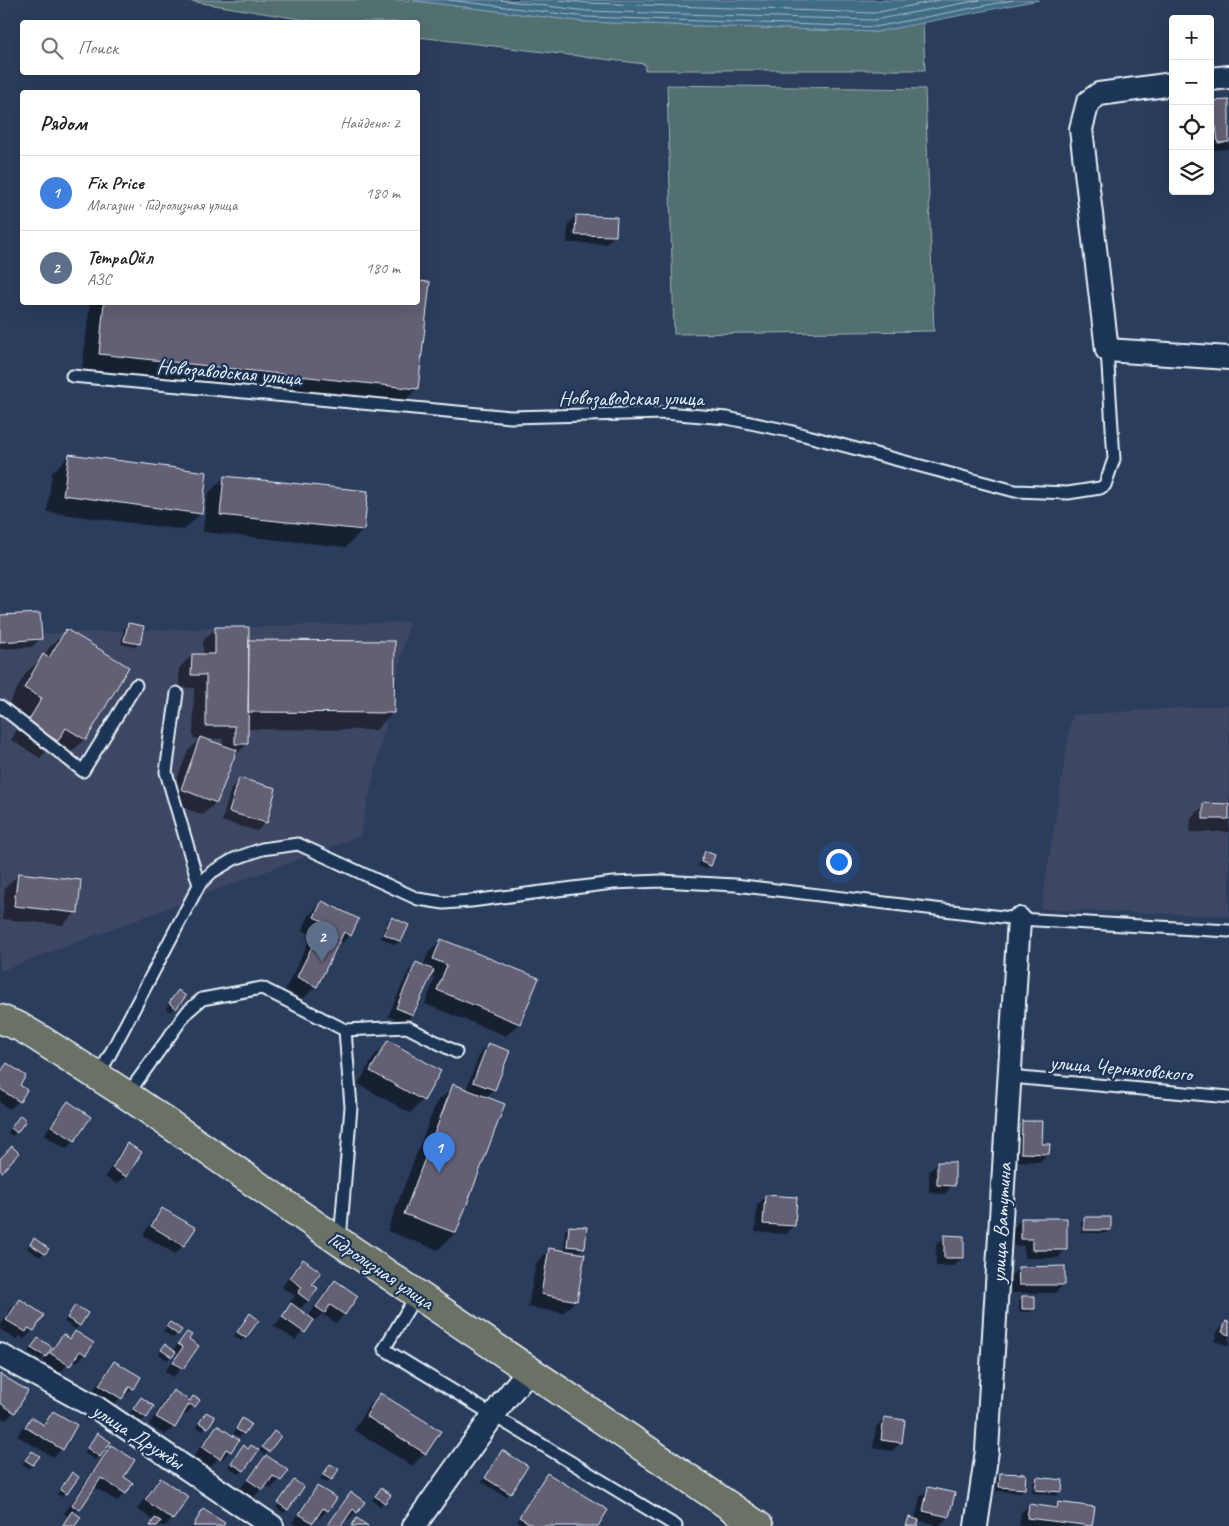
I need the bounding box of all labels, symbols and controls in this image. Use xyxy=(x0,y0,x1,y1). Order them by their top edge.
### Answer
map controls xyxy=(1169,15,1214,195)
button: + xyxy=(1169,15,1214,60)
search box xyxy=(20,20,420,75)
icon: search xyxy=(38,34,66,62)
text: Поиск xyxy=(78,36,118,60)
button: − xyxy=(1169,60,1214,105)
button: locate xyxy=(1169,105,1214,150)
text: Рядом xyxy=(40,110,87,136)
text: Найдено: 2 xyxy=(340,113,400,133)
button: layers xyxy=(1169,150,1214,195)
text: Fix Price xyxy=(87,171,144,195)
text: 1 xyxy=(52,183,60,203)
text: 180 m xyxy=(366,183,400,203)
text: Магазин · Гидролизная улица xyxy=(87,195,237,215)
text: ТетраОйл xyxy=(87,246,152,270)
text: 2 xyxy=(52,258,60,278)
text: 180 m xyxy=(366,258,400,278)
text: АЗС xyxy=(87,270,111,290)
street label: Новозаводская улица xyxy=(156,353,305,391)
street label: Новозаводская улица xyxy=(558,385,706,411)
your location xyxy=(826,849,852,875)
pin: 2 xyxy=(306,921,338,962)
street label: улица Черняховского xyxy=(1047,1049,1196,1087)
pin: 1 xyxy=(423,1132,455,1173)
street label: улица Ватутина xyxy=(985,1161,1017,1286)
street label: Гидролизная улица xyxy=(323,1225,440,1317)
street label: улица Дружбы xyxy=(86,1396,190,1476)

